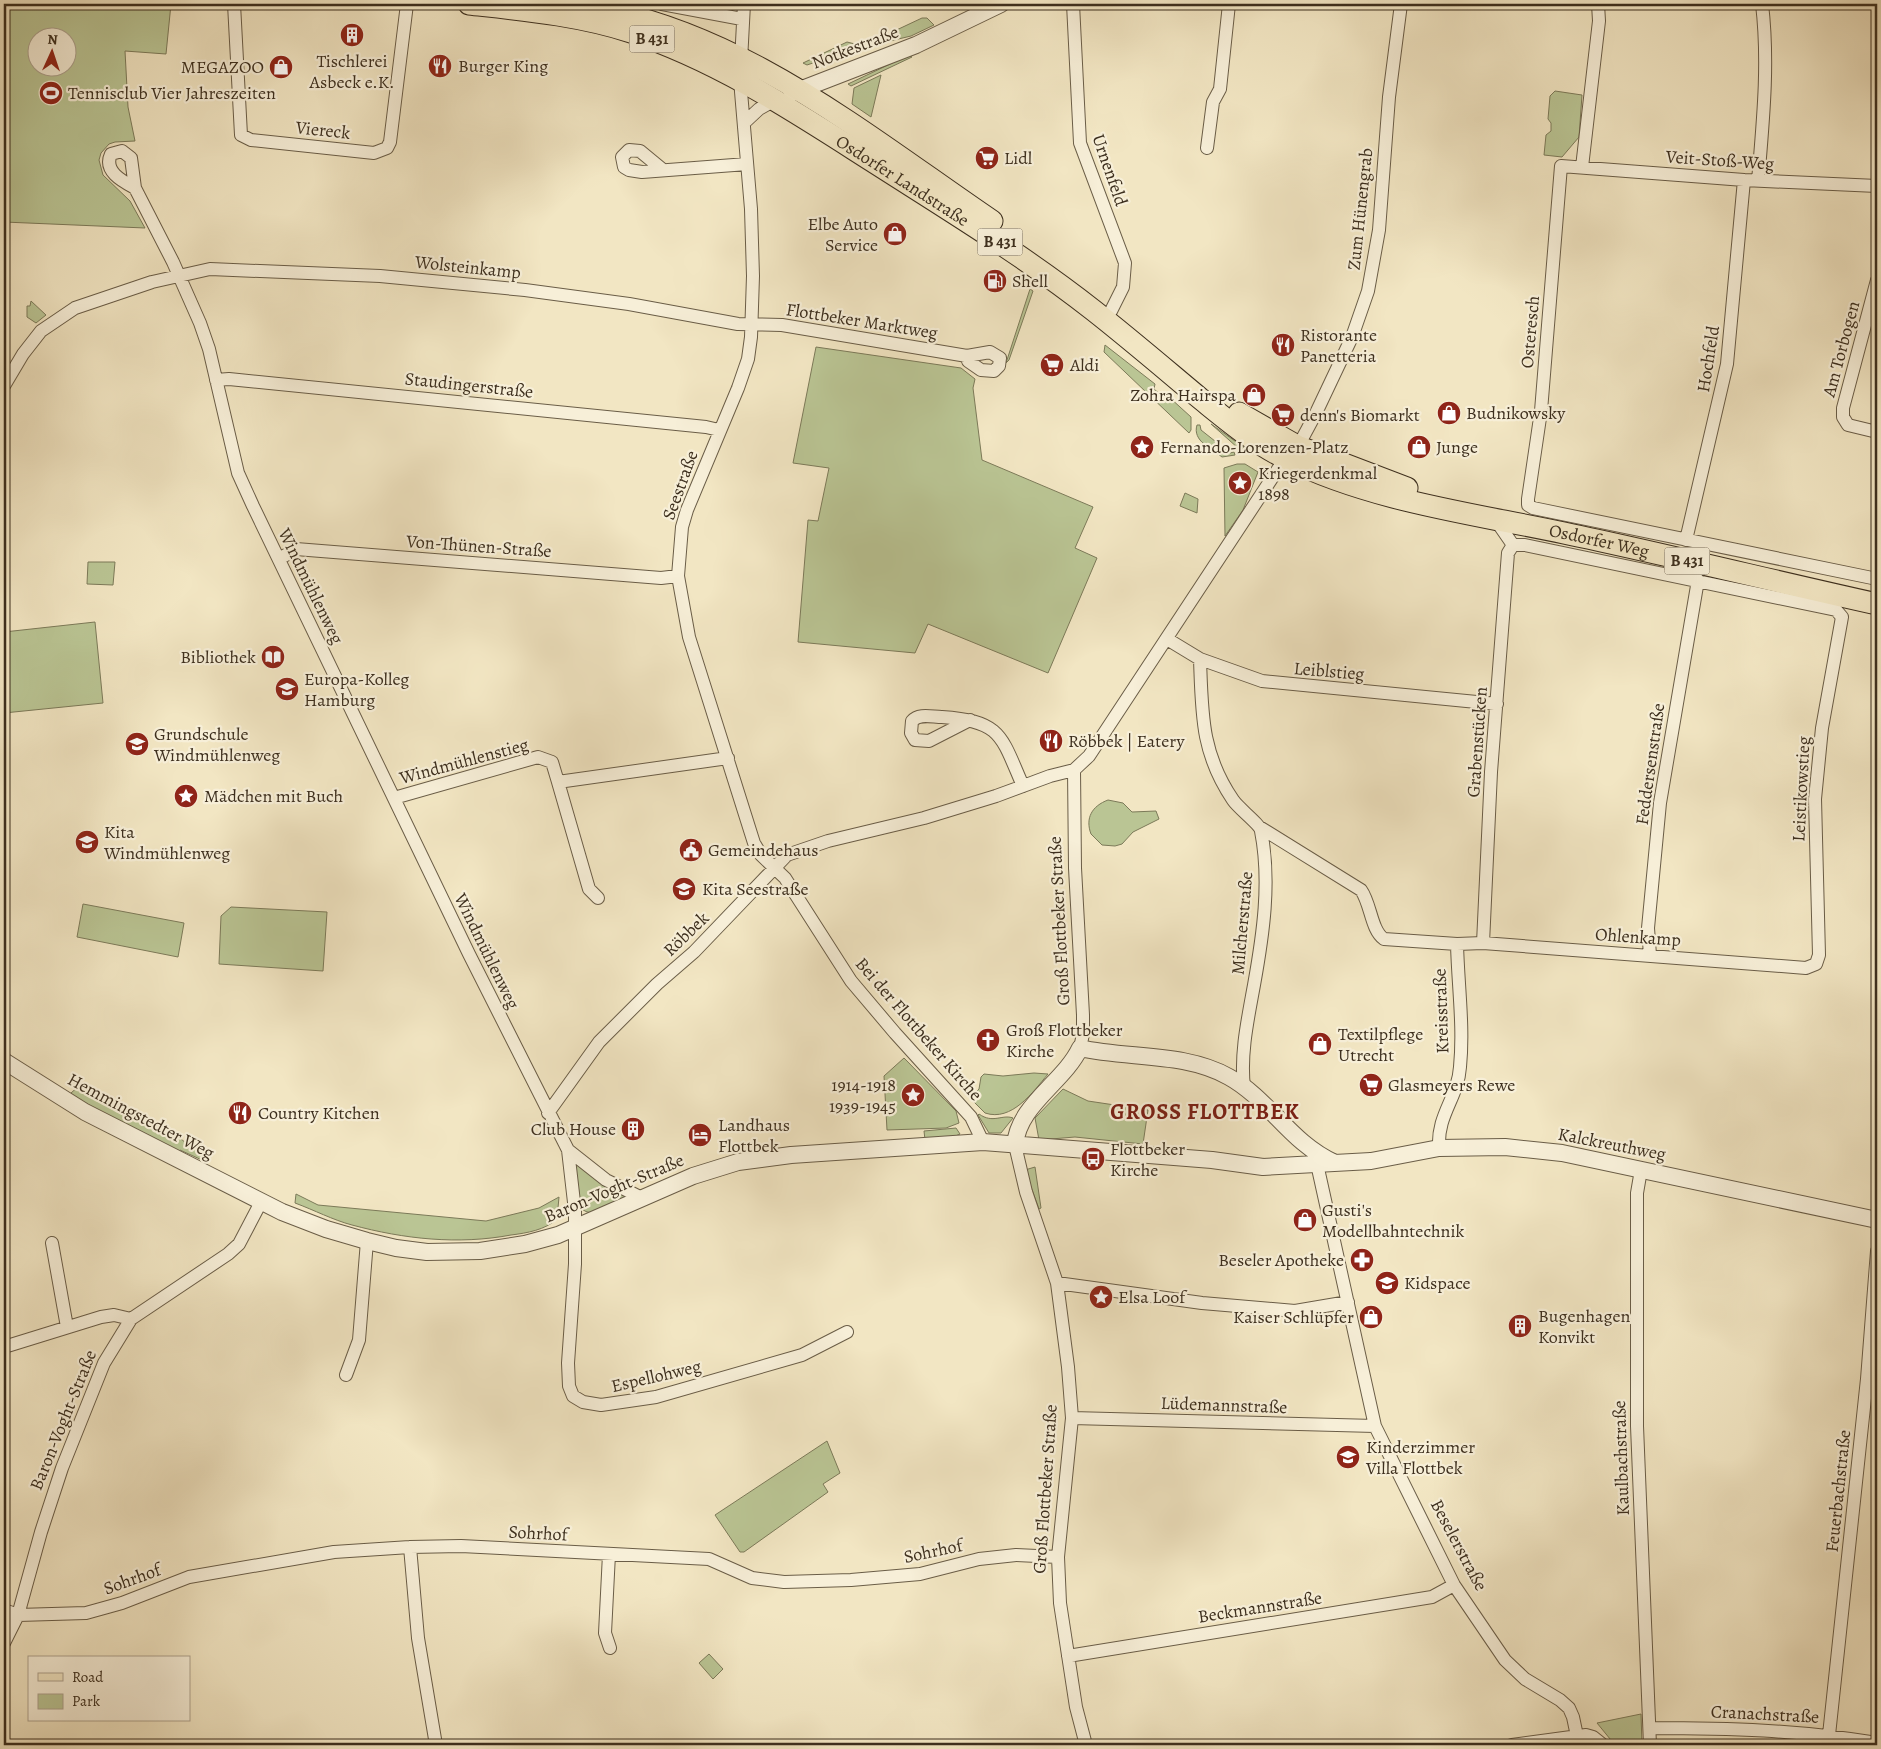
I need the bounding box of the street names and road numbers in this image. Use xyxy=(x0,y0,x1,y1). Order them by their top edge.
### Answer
street label: Notkestraße xyxy=(808,19,902,75)
road number: B 431 xyxy=(630,26,674,52)
street label: Viereck xyxy=(294,115,352,145)
street label: Osdorfer Landstraße xyxy=(831,129,974,232)
street label: Urnenfeld xyxy=(1087,131,1134,209)
street label: Veit-Stoß-Weg xyxy=(1664,144,1775,176)
street label: Zum Hünengrab xyxy=(1342,147,1378,271)
road number: B 431 xyxy=(978,228,1022,256)
street label: Wolsteinkamp xyxy=(413,249,522,284)
street label: Osteresch xyxy=(1515,294,1545,369)
street label: Flottbeker Marktweg xyxy=(784,297,940,345)
street label: Am Torbogen xyxy=(1816,298,1865,401)
street label: Hochfeld xyxy=(1691,324,1725,394)
street label: Staudingerstraße xyxy=(404,366,534,404)
street label: Seestraße xyxy=(656,447,704,523)
street label: Osdorfer Weg xyxy=(1547,518,1651,563)
street label: Windmühlenweg xyxy=(272,523,349,648)
street label: Von-Thünen-Straße xyxy=(405,529,552,563)
road number: B 431 xyxy=(1664,548,1710,574)
street label: Leiblstieg xyxy=(1293,656,1365,686)
street label: Grabenstücken xyxy=(1461,686,1493,798)
street label: Feddersenstraße xyxy=(1630,701,1670,827)
street label: Windmühlenstieg xyxy=(396,732,531,790)
street label: Leistikowstieg xyxy=(1786,736,1816,842)
street label: Groß Flottbeker Straße xyxy=(1043,836,1075,1006)
street label: Milcherstraße xyxy=(1226,870,1258,976)
street label: Windmühlenweg xyxy=(448,888,525,1013)
street label: Röbbek xyxy=(658,906,714,962)
street label: Ohlenkamp xyxy=(1594,922,1682,952)
street label: Bei der Flottbeker Kirche xyxy=(850,952,988,1106)
street label: Kreisstraße xyxy=(1428,968,1454,1054)
street label: Hemmingstedter Weg xyxy=(63,1067,219,1165)
street label: Kalckreuthweg xyxy=(1556,1122,1668,1166)
street label: Baron-Voght-Straße xyxy=(541,1148,687,1228)
street label: Baron-Voght-Straße xyxy=(24,1346,102,1494)
street label: Espellohweg xyxy=(609,1354,703,1398)
street label: Lüdemannstraße xyxy=(1160,1391,1288,1419)
street label: Kaulbachstraße xyxy=(1607,1400,1635,1516)
street label: Groß Flottbeker Straße xyxy=(1027,1404,1063,1574)
street label: Feuerbachstraße xyxy=(1820,1429,1856,1553)
street label: Beselerstraße xyxy=(1425,1495,1493,1595)
street label: Sohrhof xyxy=(508,1519,571,1547)
street label: Sohrhof xyxy=(902,1532,967,1569)
street label: Sohrhof xyxy=(100,1557,167,1600)
street label: Beckmannstraße xyxy=(1196,1585,1324,1629)
street label: Cranachstraße xyxy=(1710,1699,1820,1729)

